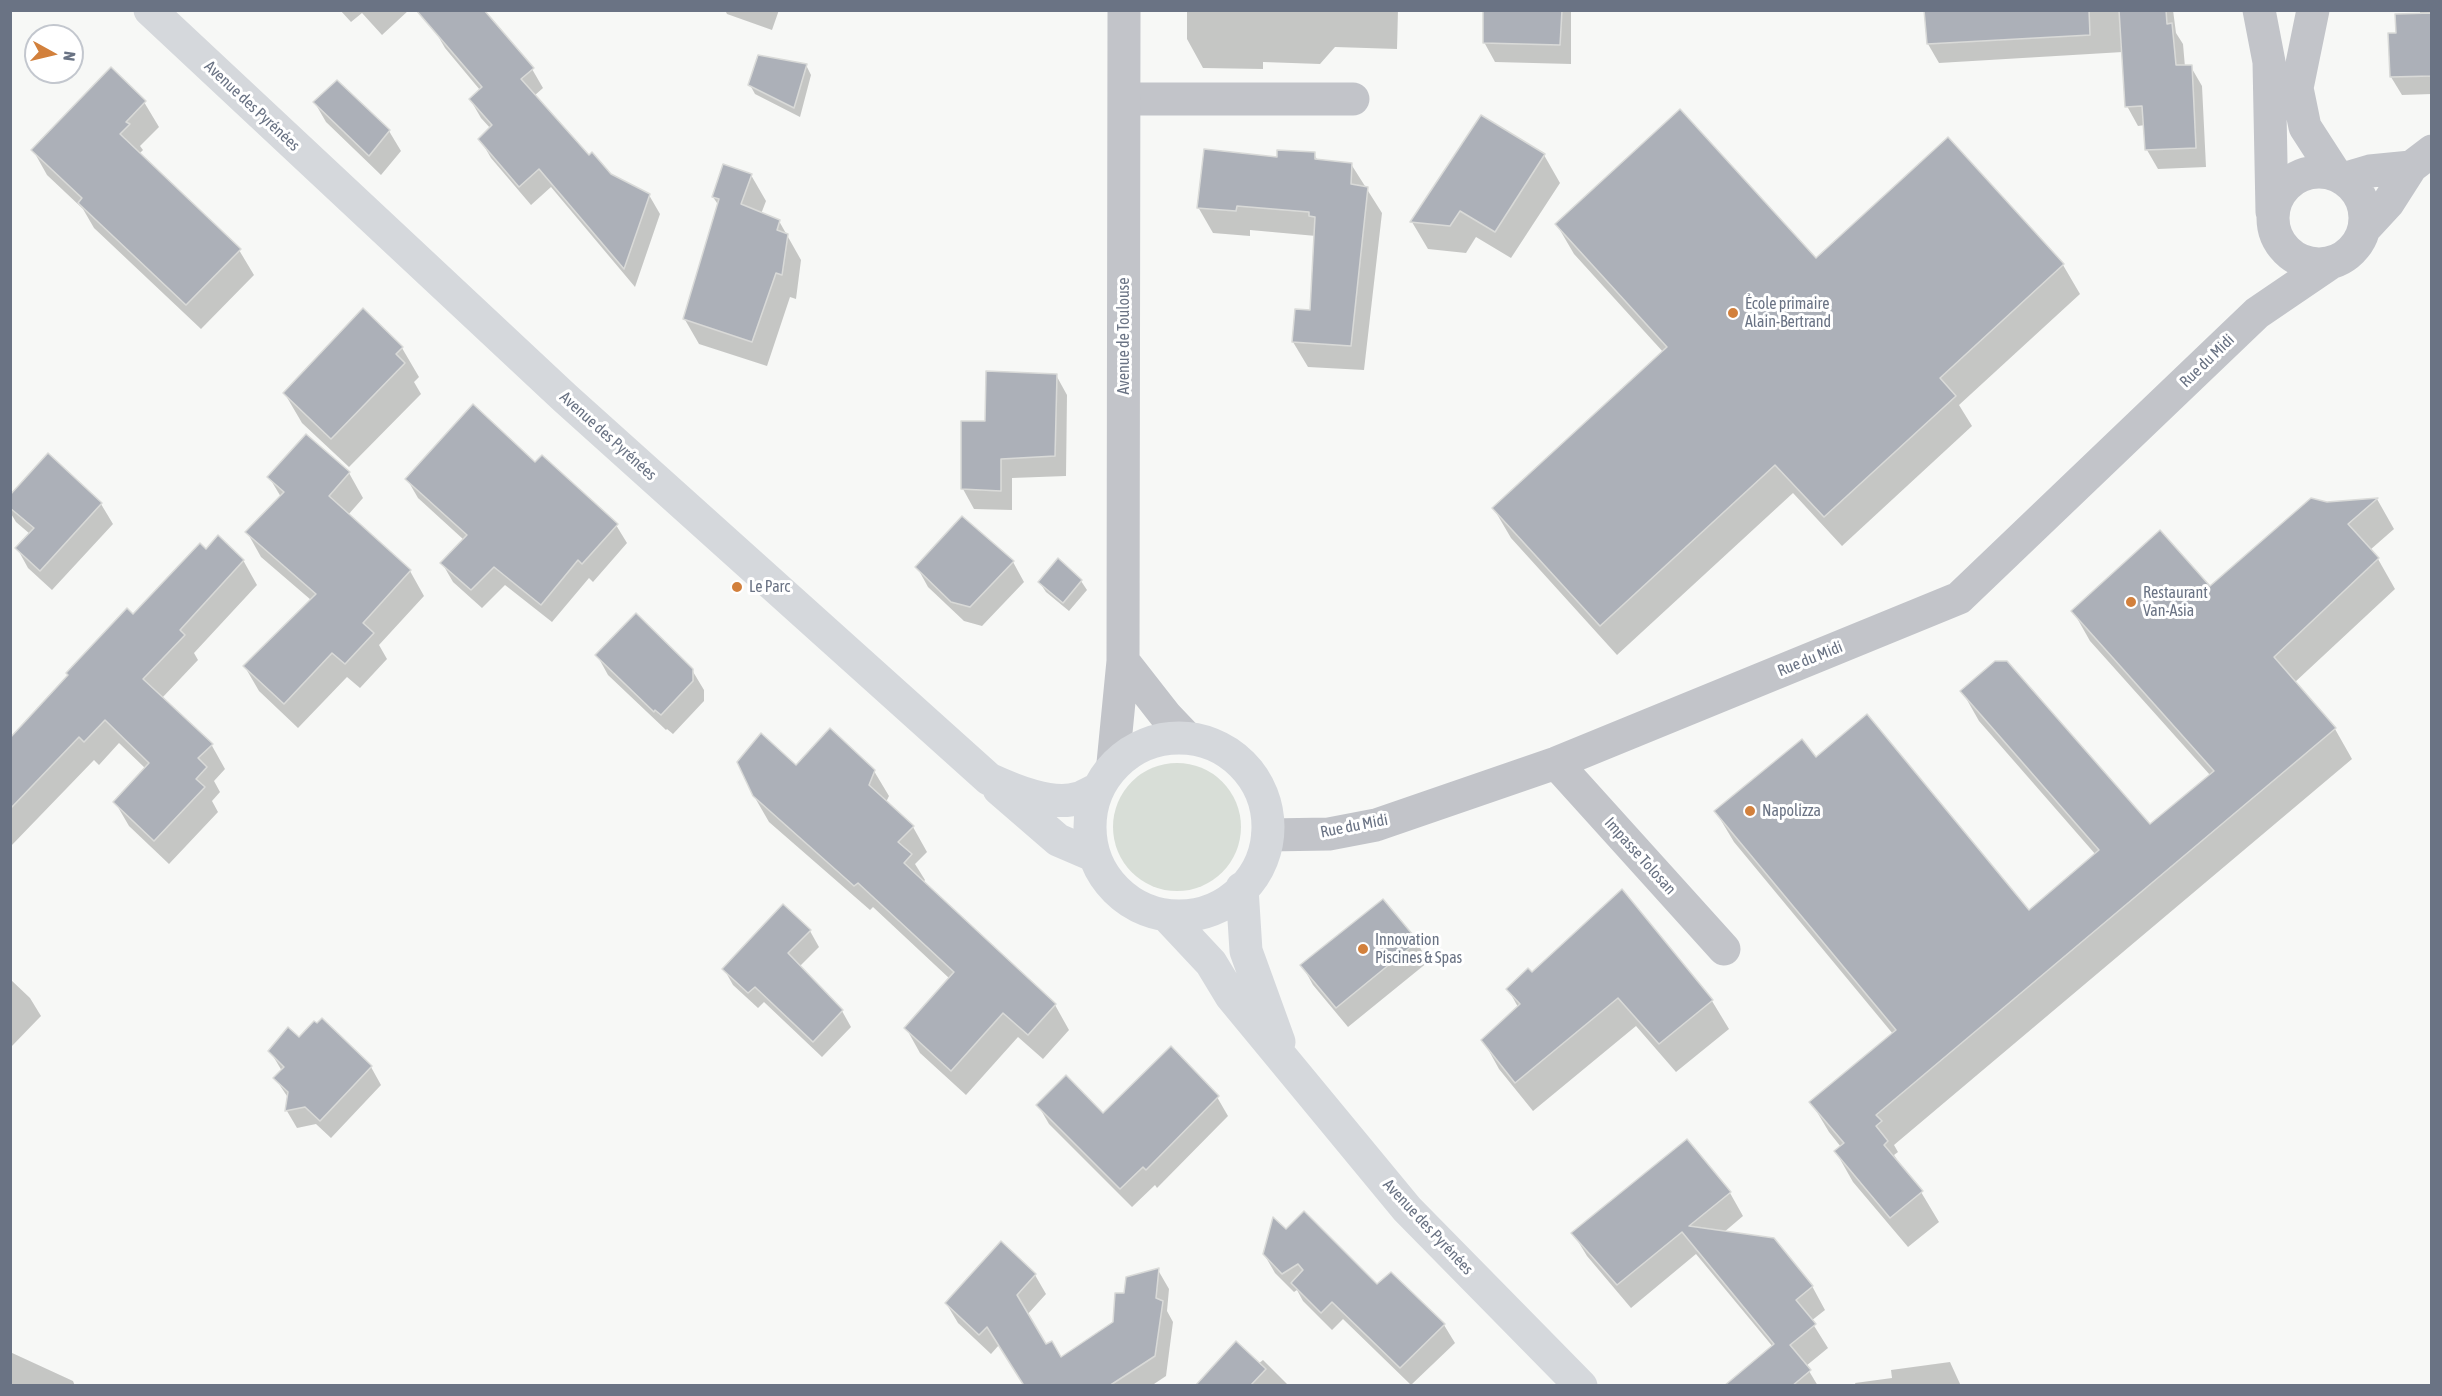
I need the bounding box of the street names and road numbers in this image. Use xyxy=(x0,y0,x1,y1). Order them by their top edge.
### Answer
street label: Avenue des Pyrénées xyxy=(200,57,304,155)
street label: Avenue de Toulouse xyxy=(1114,277,1134,395)
street label: Rue du Midi xyxy=(2176,330,2238,392)
street label: Avenue des Pyrénées xyxy=(556,388,660,484)
street label: Rue du Midi xyxy=(1775,637,1845,681)
street label: Rue du Midi xyxy=(1319,810,1389,842)
street label: Impasse Tolosan xyxy=(1600,813,1680,899)
street label: Avenue des Pyrénées xyxy=(1379,1175,1477,1279)

